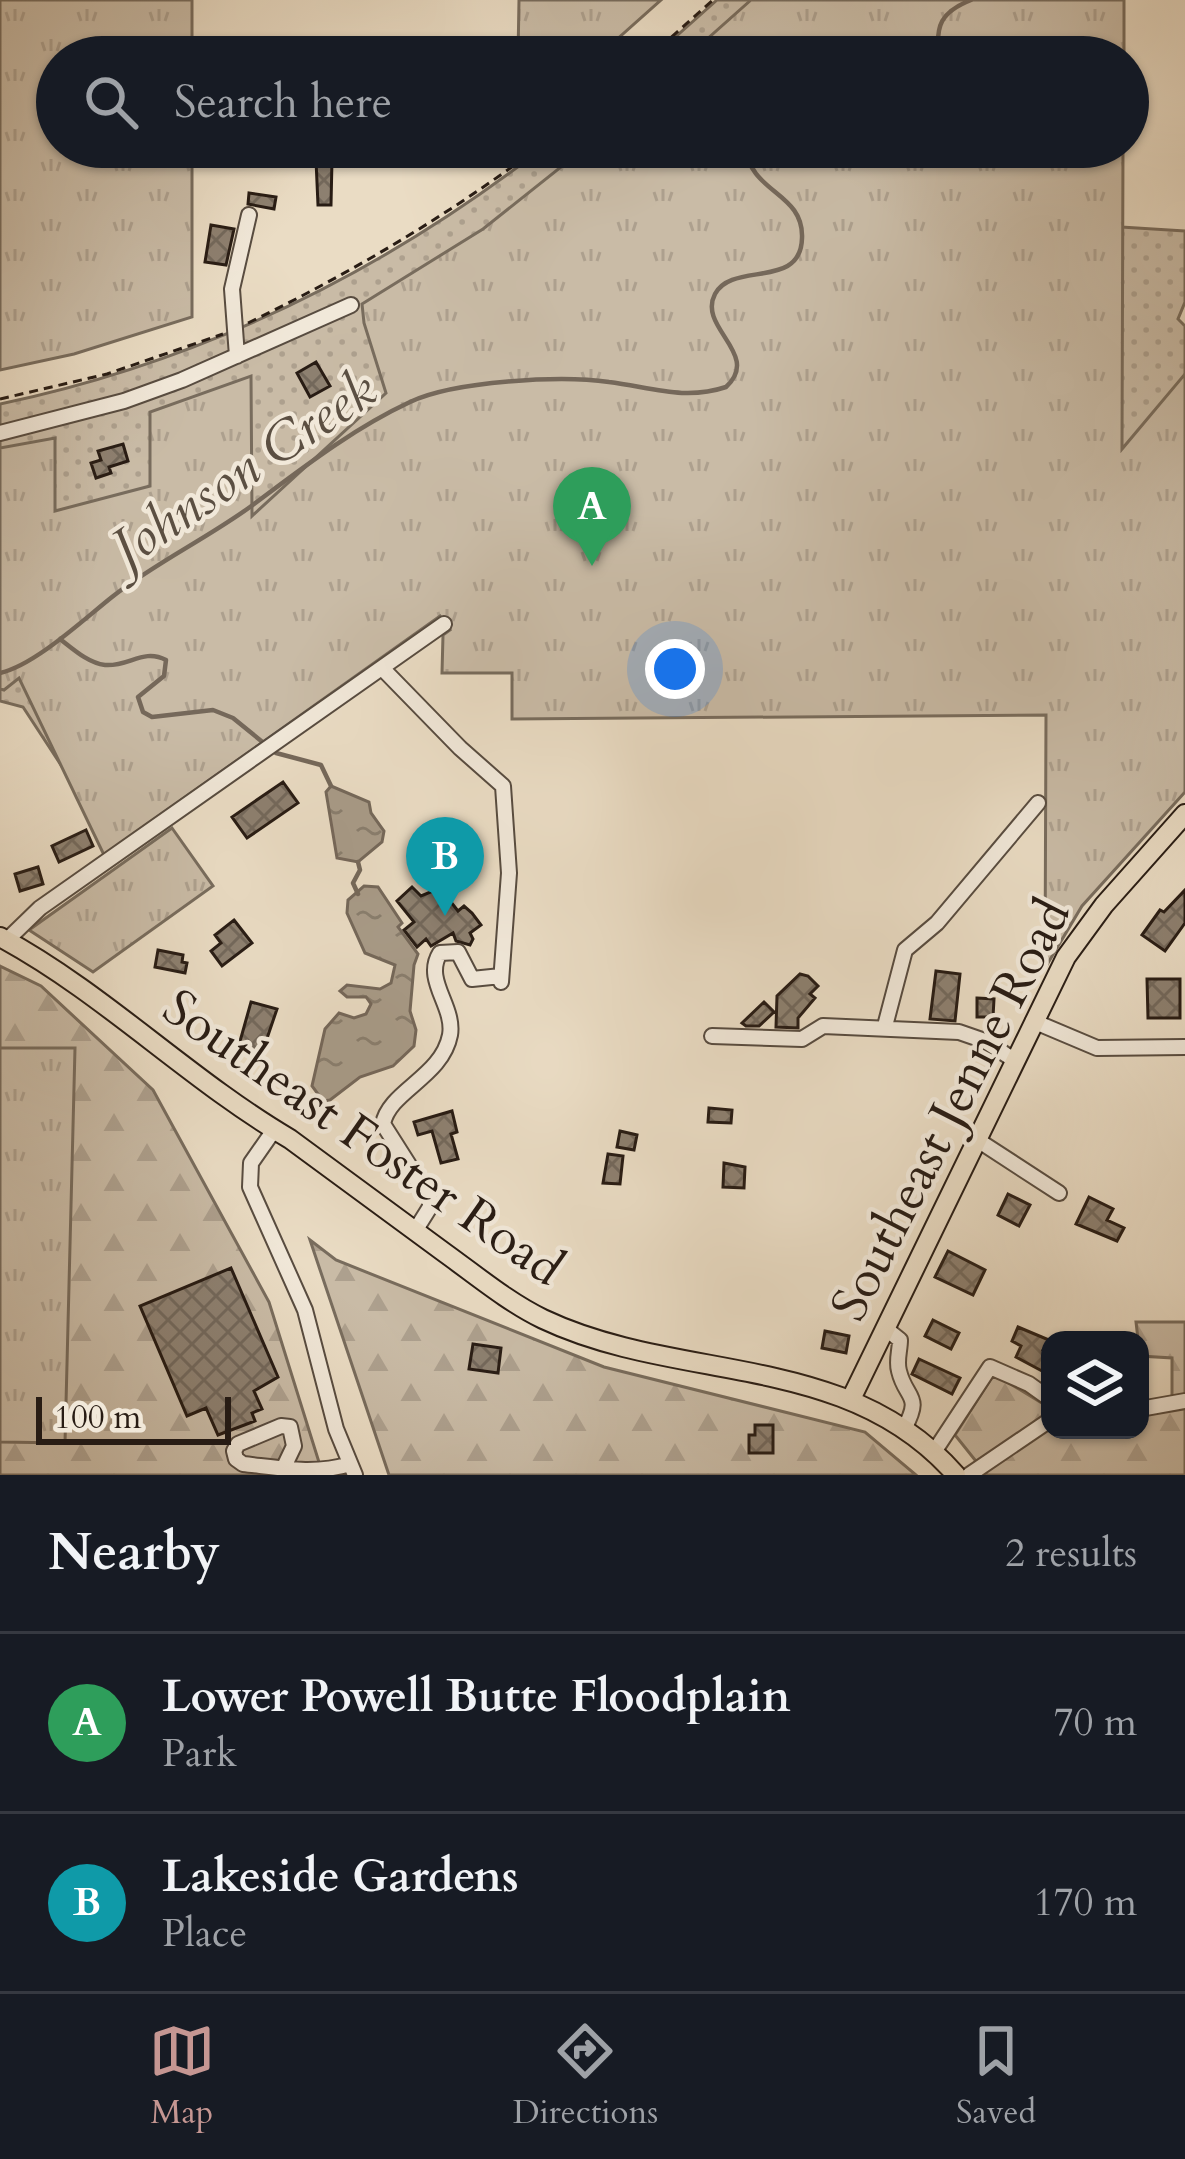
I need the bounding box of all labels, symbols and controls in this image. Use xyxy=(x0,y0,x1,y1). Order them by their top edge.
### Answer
search box xyxy=(36,36,1149,168)
icon: search xyxy=(78,69,144,135)
text: Search here xyxy=(174,72,392,133)
water label: Johnson Creek xyxy=(87,354,391,592)
pin: A xyxy=(553,467,631,566)
your location xyxy=(645,639,705,699)
pin: B xyxy=(406,817,484,916)
street label: Southeast Jenne Road xyxy=(814,887,1088,1333)
street label: Southeast Foster Road xyxy=(149,973,577,1303)
map controls xyxy=(1041,1331,1149,1439)
button: layers xyxy=(1041,1331,1149,1439)
scale bar xyxy=(36,1391,231,1444)
text: 100 m xyxy=(54,1395,141,1440)
text: Nearby xyxy=(48,1518,220,1588)
text: 2 results xyxy=(1005,1527,1137,1580)
text: Lower Powell Butte Floodplain xyxy=(162,1666,791,1727)
text: A xyxy=(72,1696,102,1749)
text: 70 m xyxy=(1054,1696,1137,1749)
text: Park xyxy=(162,1727,237,1780)
text: Lakeside Gardens xyxy=(162,1846,519,1907)
text: B xyxy=(73,1876,101,1929)
text: 170 m xyxy=(1034,1876,1137,1929)
text: Place xyxy=(162,1907,247,1960)
tab: Map xyxy=(149,2018,215,2135)
tab: Directions xyxy=(513,2018,658,2135)
tab: Saved xyxy=(956,2018,1036,2135)

